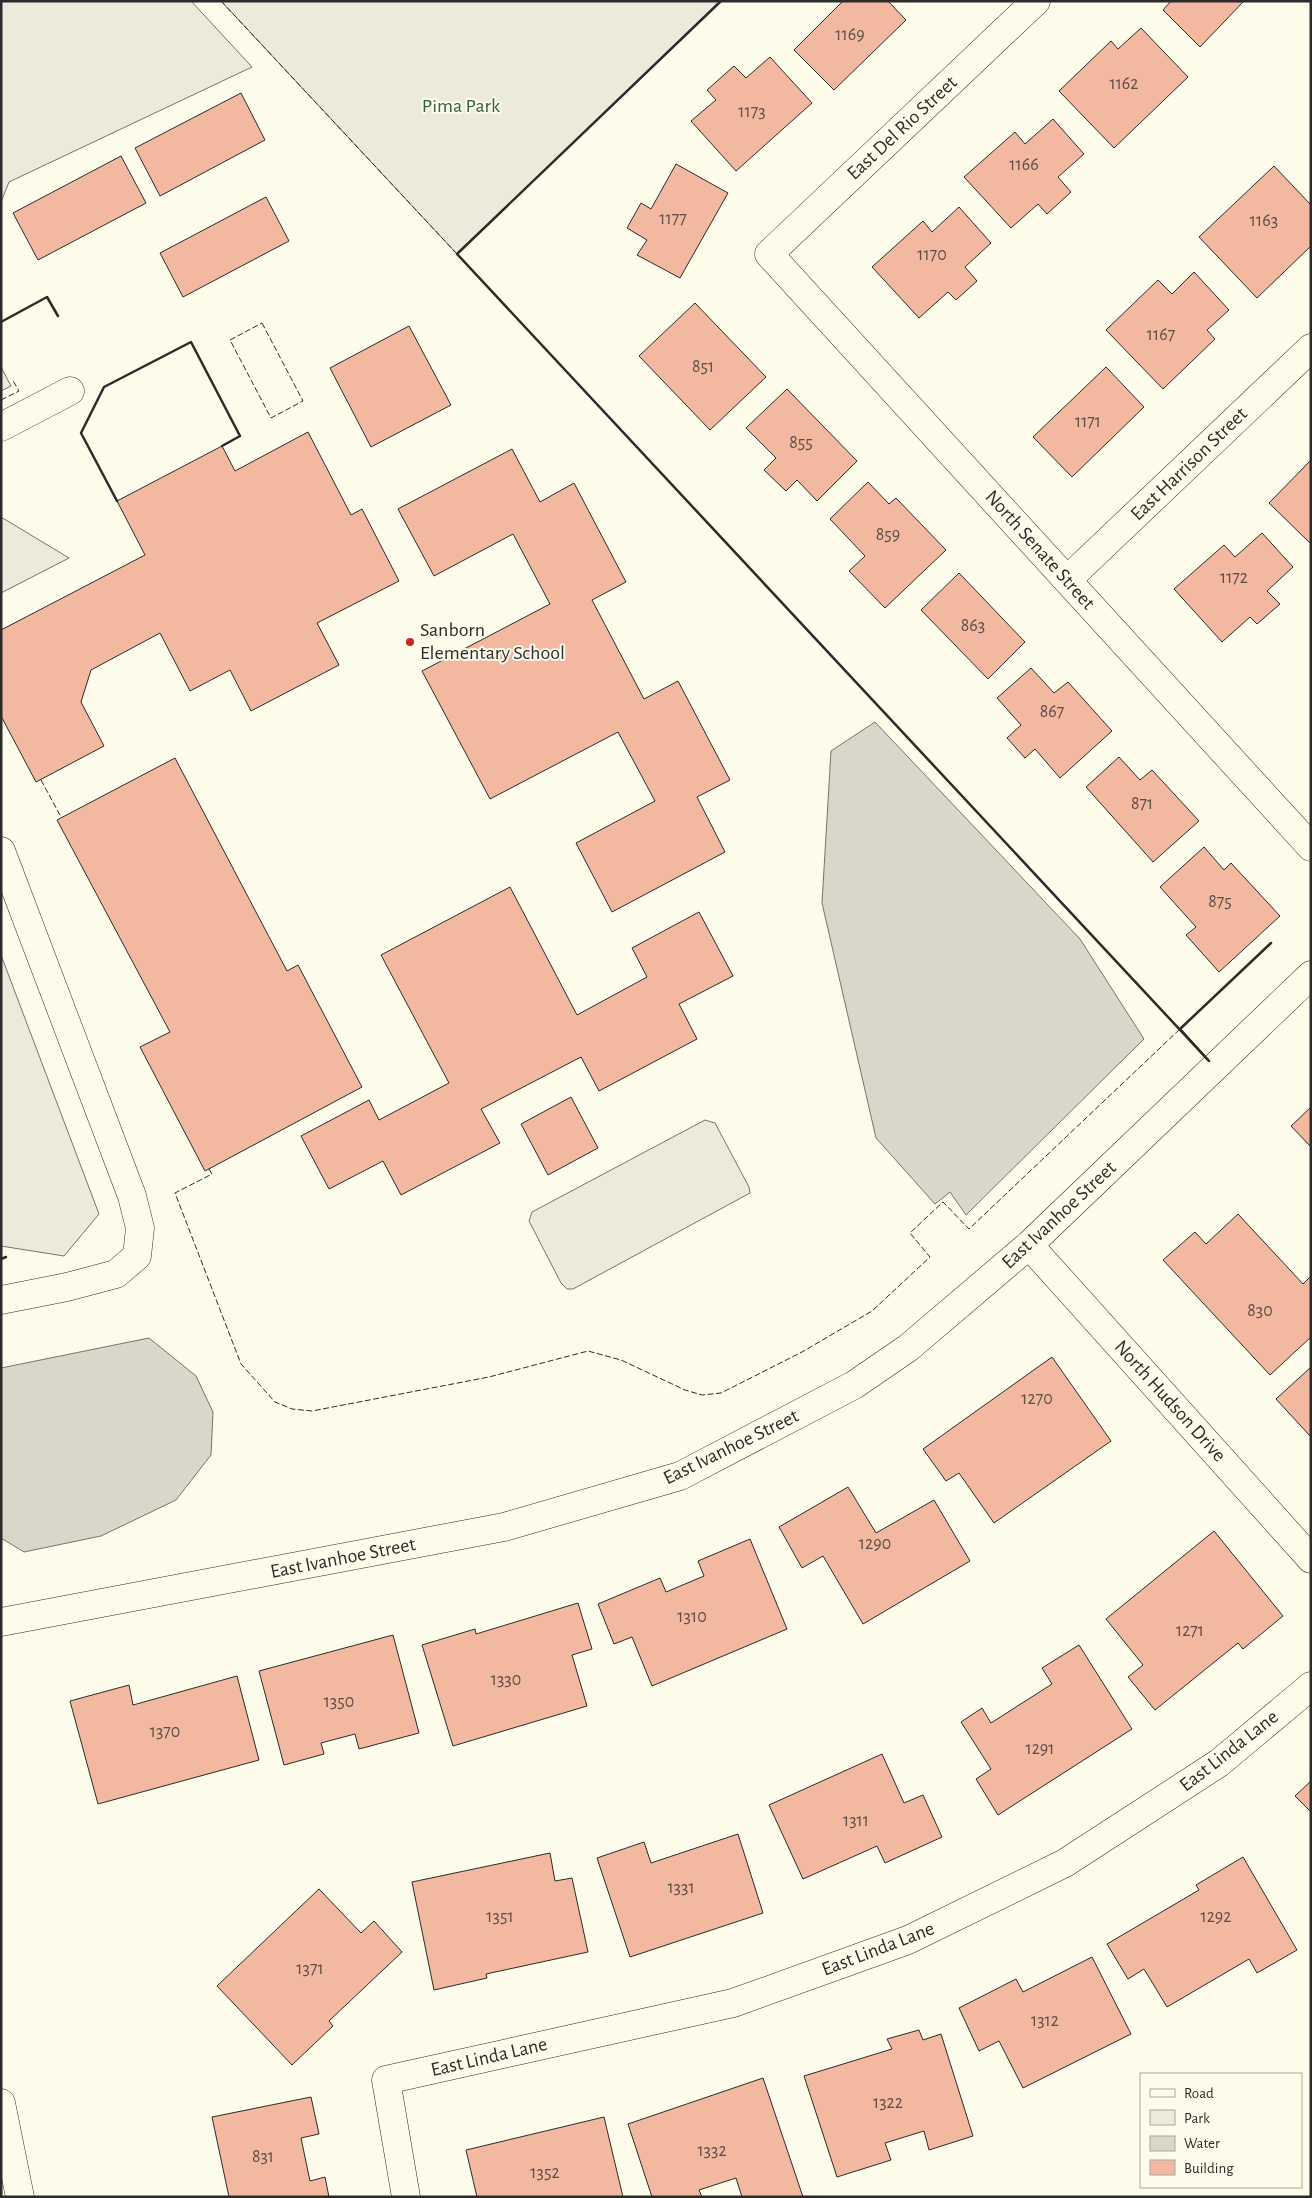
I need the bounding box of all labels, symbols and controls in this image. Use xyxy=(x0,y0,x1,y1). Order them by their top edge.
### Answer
house number: 1169 xyxy=(835,26,865,44)
street label: East Del Rio Street xyxy=(843,72,961,184)
house number: 1162 xyxy=(1109,75,1139,93)
park label: Pima Park xyxy=(422,96,500,116)
house number: 1173 xyxy=(738,103,766,121)
house number: 1166 xyxy=(1009,156,1039,174)
house number: 1177 xyxy=(659,210,687,228)
house number: 1163 xyxy=(1250,212,1278,230)
house number: 1170 xyxy=(917,246,947,264)
house number: 1167 xyxy=(1147,326,1175,344)
house number: 851 xyxy=(692,358,714,376)
street label: East Harrison Street xyxy=(1127,403,1252,524)
house number: 1171 xyxy=(1075,413,1101,431)
house number: 855 xyxy=(789,434,813,452)
street label: North Senate Street xyxy=(981,486,1099,614)
house number: 859 xyxy=(876,526,900,544)
house number: 1172 xyxy=(1220,569,1248,587)
house number: 863 xyxy=(961,617,985,635)
place label: Sanborn Elementary School xyxy=(420,620,565,663)
marker: Sanborn Elementary School xyxy=(404,636,416,648)
house number: 867 xyxy=(1040,703,1064,721)
house number: 871 xyxy=(1131,795,1153,813)
house number: 875 xyxy=(1208,893,1232,911)
street label: East Ivanhoe Street xyxy=(998,1157,1120,1273)
house number: 830 xyxy=(1247,1302,1273,1320)
street label: North Hudson Drive xyxy=(1110,1336,1230,1466)
house number: 1270 xyxy=(1021,1390,1053,1408)
street label: East Ivanhoe Street xyxy=(660,1405,802,1488)
street label: East Ivanhoe Street xyxy=(269,1534,418,1582)
house number: 1290 xyxy=(859,1535,891,1553)
house number: 1310 xyxy=(677,1608,707,1626)
house number: 1271 xyxy=(1176,1622,1204,1640)
house number: 1330 xyxy=(491,1671,521,1689)
house number: 1350 xyxy=(324,1693,354,1711)
street label: East Linda Lane xyxy=(1176,1707,1282,1795)
house number: 1370 xyxy=(150,1723,180,1741)
house number: 1291 xyxy=(1025,1740,1055,1758)
house number: 1311 xyxy=(843,1812,869,1830)
house number: 1331 xyxy=(667,1879,695,1897)
house number: 1351 xyxy=(486,1908,514,1926)
house number: 1292 xyxy=(1200,1908,1232,1926)
street label: East Linda Lane xyxy=(819,1918,937,1980)
house number: 1371 xyxy=(296,1960,324,1978)
house number: 1312 xyxy=(1031,2012,1059,2030)
street label: East Linda Lane xyxy=(429,2034,549,2080)
legend xyxy=(1140,2073,1302,2188)
text: Road xyxy=(1184,2086,1214,2101)
house number: 1322 xyxy=(873,2094,903,2112)
text: Park xyxy=(1184,2111,1210,2126)
text: Water xyxy=(1184,2136,1220,2151)
house number: 1332 xyxy=(697,2142,727,2160)
house number: 831 xyxy=(252,2148,274,2166)
text: Building xyxy=(1184,2161,1234,2176)
house number: 1352 xyxy=(530,2164,560,2182)

